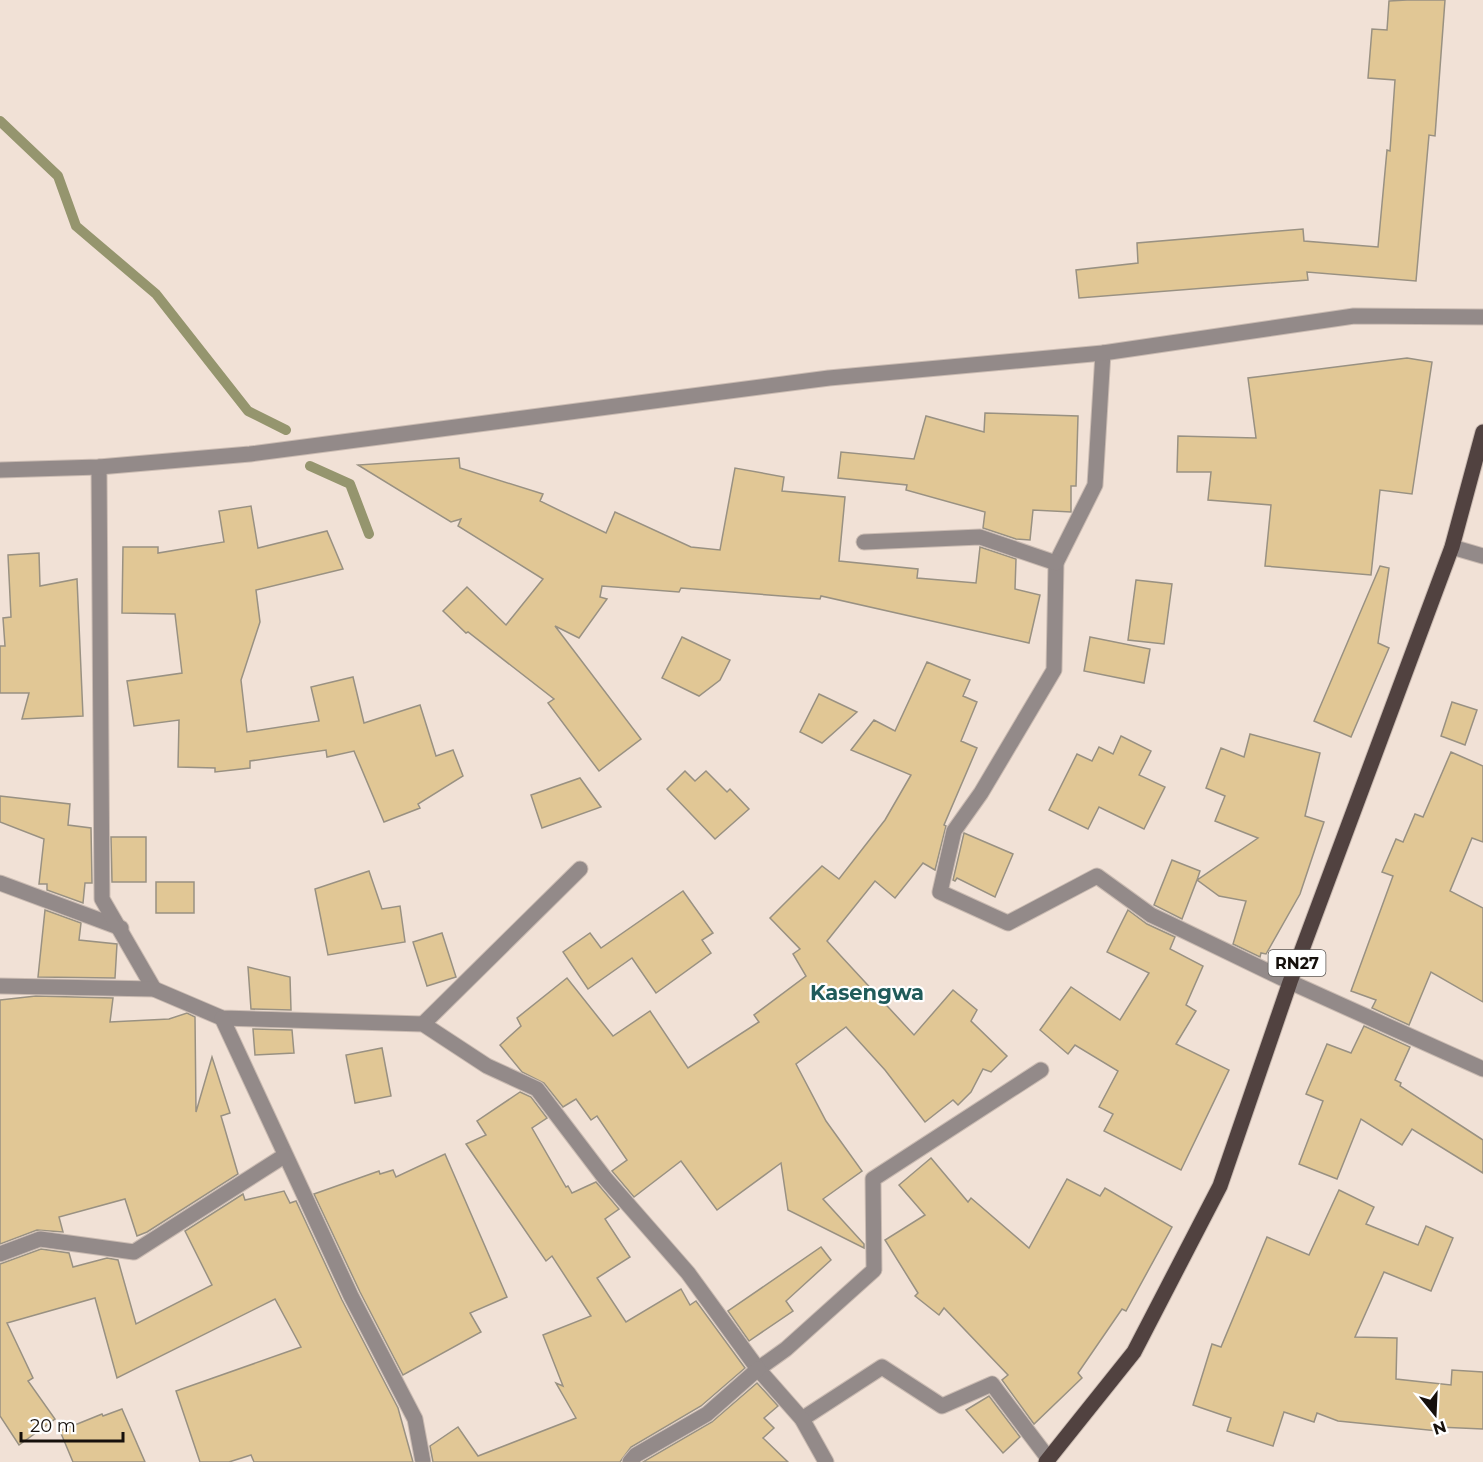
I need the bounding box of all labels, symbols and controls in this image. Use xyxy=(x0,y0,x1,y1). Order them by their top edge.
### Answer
road number: RN27 xyxy=(1268,950,1326,976)
district label: Kasengwa xyxy=(810,980,924,1005)
north arrow xyxy=(1405,1384,1465,1444)
scale bar xyxy=(21,1405,123,1443)
text: 20 m xyxy=(30,1415,76,1437)
text: N xyxy=(1430,1417,1449,1439)

